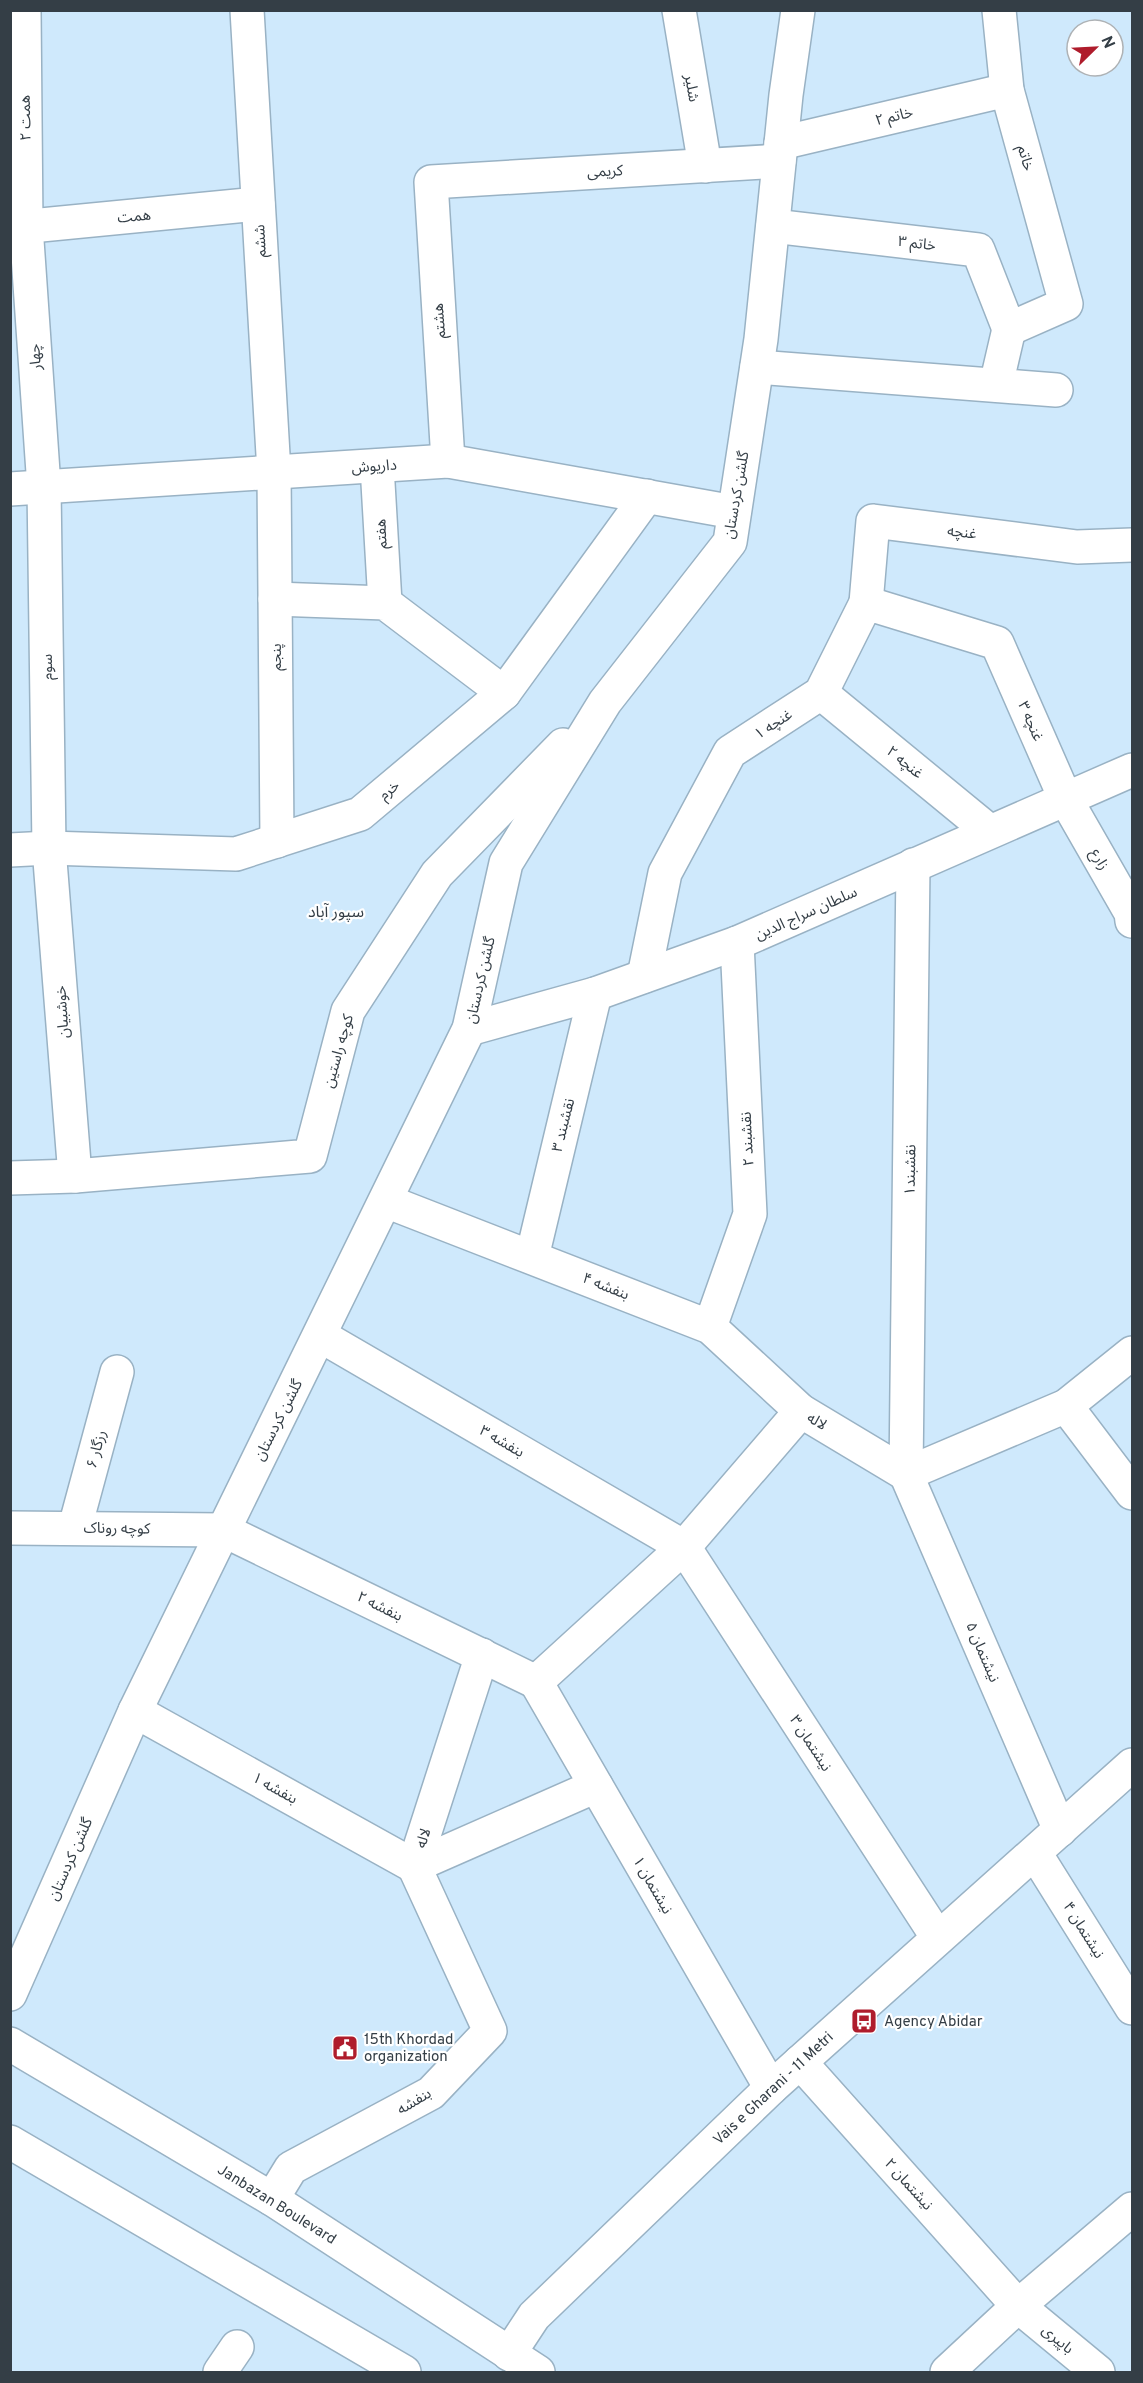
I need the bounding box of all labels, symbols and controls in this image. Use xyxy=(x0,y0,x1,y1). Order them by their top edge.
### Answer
north arrow xyxy=(1065,18,1125,78)
text: N xyxy=(1095,33,1118,52)
street label: شلیر xyxy=(679,72,702,104)
street label: همت ۲ xyxy=(17,95,36,141)
street label: خاتم ۲ xyxy=(874,104,915,131)
street label: خاتم xyxy=(1012,143,1037,174)
street label: کریمی xyxy=(587,162,624,183)
street label: همت xyxy=(117,207,152,228)
street label: ششم xyxy=(251,224,272,258)
street label: خاتم ۳ xyxy=(897,233,937,256)
street label: هشتم xyxy=(430,303,451,339)
street label: چهار xyxy=(26,343,47,372)
street label: گلشن کردستان xyxy=(720,449,755,541)
street label: داریوش xyxy=(351,456,397,479)
street label: هفتم xyxy=(372,518,393,549)
street label: غنچه xyxy=(946,522,978,545)
street label: پنجم xyxy=(268,643,287,671)
street label: سوم xyxy=(39,654,58,680)
street label: غنچه ۳ xyxy=(1012,699,1047,745)
street label: غنچه ۱ xyxy=(751,706,797,745)
street label: غنچه ۲ xyxy=(882,743,927,784)
street label: خرم xyxy=(376,777,404,805)
street label: زارع xyxy=(1084,846,1112,874)
street label: سلطان سراج الدین xyxy=(753,883,861,946)
district label: سپور آباد xyxy=(308,903,364,923)
street label: گلشن کردستان xyxy=(462,934,501,1026)
street label: خوشبیان xyxy=(52,985,75,1039)
street label: کوچه راستین xyxy=(320,1012,359,1090)
street label: نقشبند ۳ xyxy=(549,1097,580,1154)
street label: نقشبند ۲ xyxy=(738,1111,759,1167)
street label: نقشبند۱ xyxy=(902,1144,921,1196)
street label: بنفشه ۴ xyxy=(579,1269,632,1305)
street label: گلشن کردستان xyxy=(251,1376,308,1465)
street label: لاله xyxy=(803,1409,830,1436)
street label: بنفشه ۳ xyxy=(475,1422,527,1463)
street label: رزگار ۶ xyxy=(83,1428,112,1470)
street label: کوچه روناک xyxy=(83,1519,151,1540)
street label: بنفشه ۲ xyxy=(353,1588,405,1627)
street label: نیشتمان ۵ xyxy=(960,1620,1003,1685)
street label: نیشتمان ۳ xyxy=(785,1712,835,1776)
street label: بنفشه ۱ xyxy=(248,1769,300,1809)
street label: گلشن کردستان xyxy=(45,1814,98,1904)
street label: لاله xyxy=(412,1826,437,1851)
street label: نیشتمان ۱ xyxy=(628,1854,676,1918)
street label: نیشتمان ۴ xyxy=(1058,1899,1108,1963)
bus stop icon: Agency Abidar xyxy=(849,2006,879,2036)
place label: Agency Abidar xyxy=(884,2013,983,2032)
street label: Vais e Gharani - 11 Metri xyxy=(710,2028,838,2150)
place label: 15th Khordad organization xyxy=(364,2031,454,2067)
public building icon: 15th Khordad organization xyxy=(330,2033,360,2063)
street label: بنفشه xyxy=(394,2085,435,2120)
street label: ۲ نیشتمان xyxy=(880,2155,936,2215)
street label: Janbazan Boulevard xyxy=(213,2161,339,2250)
street label: باپیری xyxy=(1037,2321,1077,2359)

